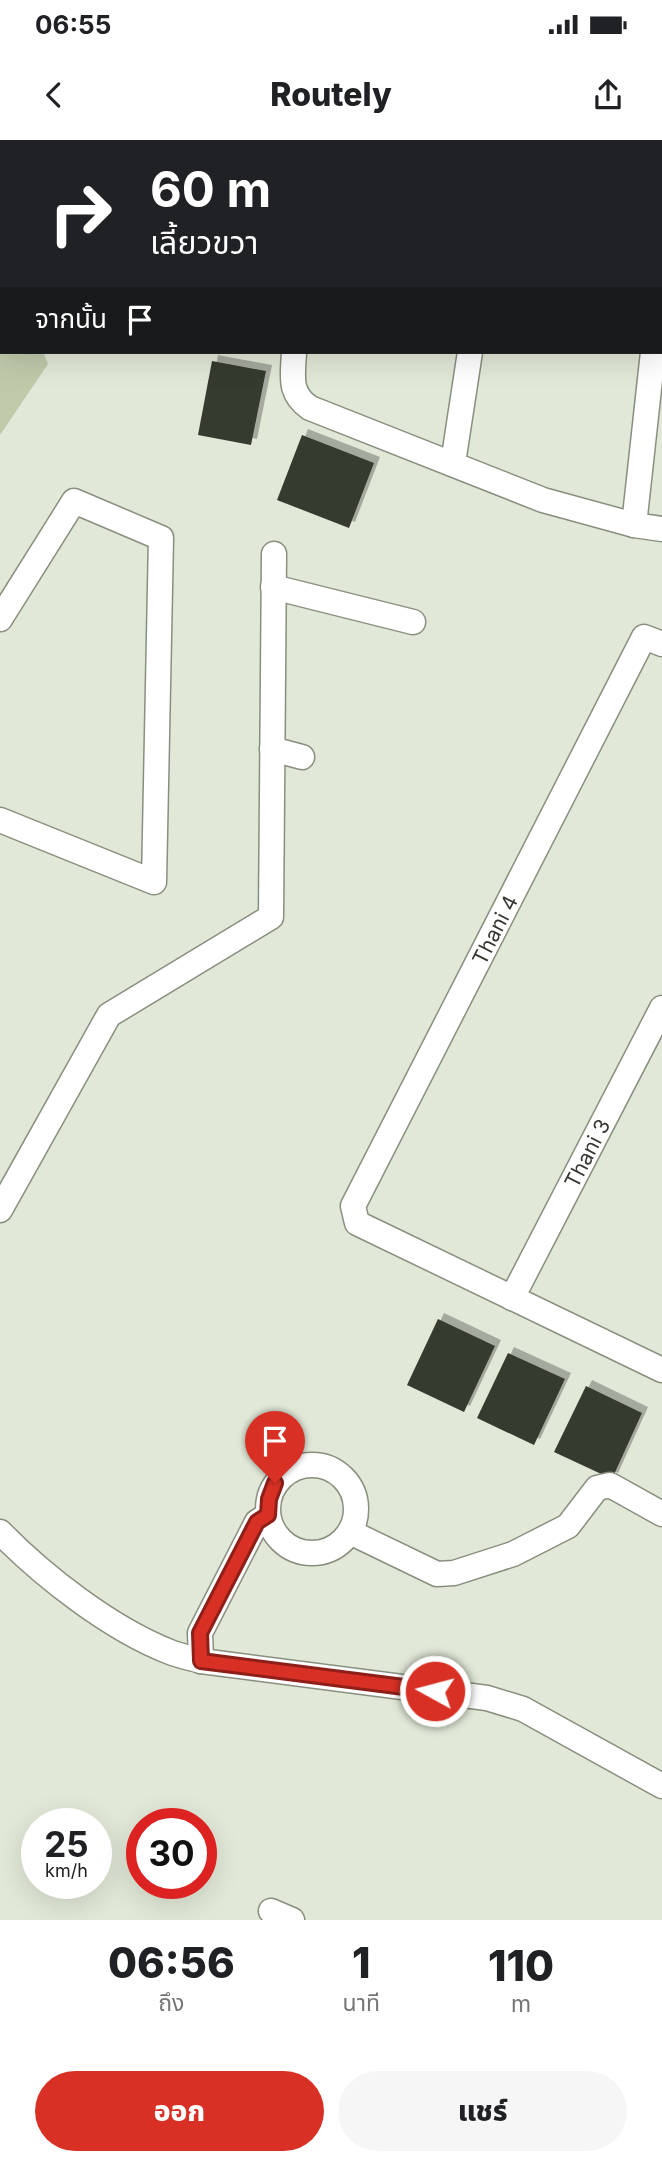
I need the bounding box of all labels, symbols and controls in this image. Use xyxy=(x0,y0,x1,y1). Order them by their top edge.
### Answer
text: 06:55 xyxy=(35,9,111,40)
text: Routely xyxy=(270,75,392,114)
icon: back xyxy=(35,76,73,114)
icon: share xyxy=(589,76,627,114)
text: 60 m xyxy=(150,160,271,219)
icon: right xyxy=(35,168,126,259)
text: เลี้ยวขวา xyxy=(150,223,258,262)
icon: arrive xyxy=(121,301,159,339)
text: จากนั้น xyxy=(35,303,107,334)
street label: Thani 4 xyxy=(467,891,523,969)
street label: Thani 3 xyxy=(559,1115,615,1192)
pin xyxy=(245,1411,305,1483)
icon: arrive xyxy=(256,1422,294,1460)
position arrow xyxy=(398,1654,472,1728)
speed limit sign: 30 xyxy=(126,1808,217,1899)
text: 25 xyxy=(44,1823,89,1865)
text: km/h xyxy=(45,1860,88,1881)
text: 06:56 xyxy=(108,1937,235,1988)
text: 1 xyxy=(352,1937,371,1988)
text: 110 xyxy=(488,1940,554,1991)
text: ถึง xyxy=(158,1989,184,2017)
text: นาที xyxy=(343,1989,380,2017)
text: m xyxy=(511,1990,531,2018)
button: ออก xyxy=(35,2071,324,2151)
button: แชร์ xyxy=(338,2071,627,2151)

